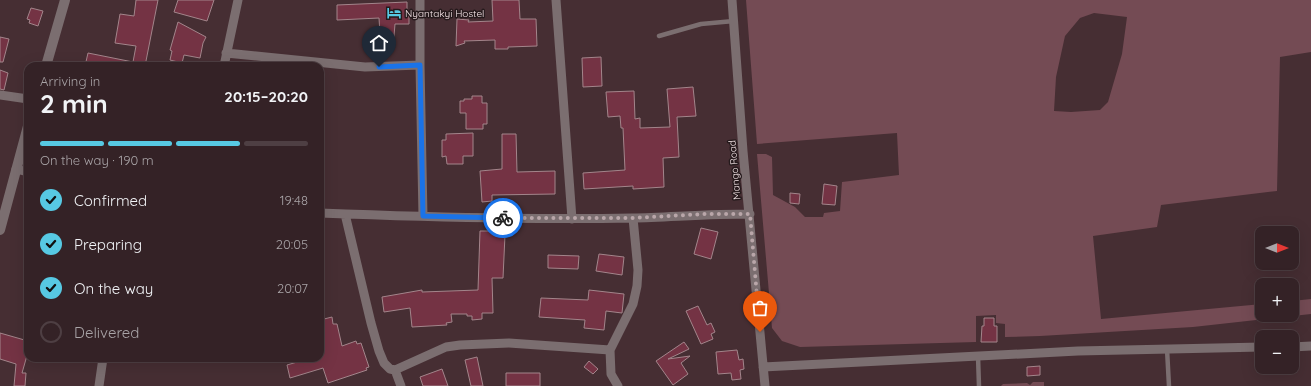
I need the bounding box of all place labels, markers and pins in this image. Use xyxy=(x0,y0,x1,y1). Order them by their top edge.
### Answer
hotel icon: Nyantakyi Hostel xyxy=(386,5,402,21)
place label: Nyantakyi Hostel xyxy=(405,7,484,20)
pin xyxy=(362,26,396,67)
pin xyxy=(743,291,777,332)

